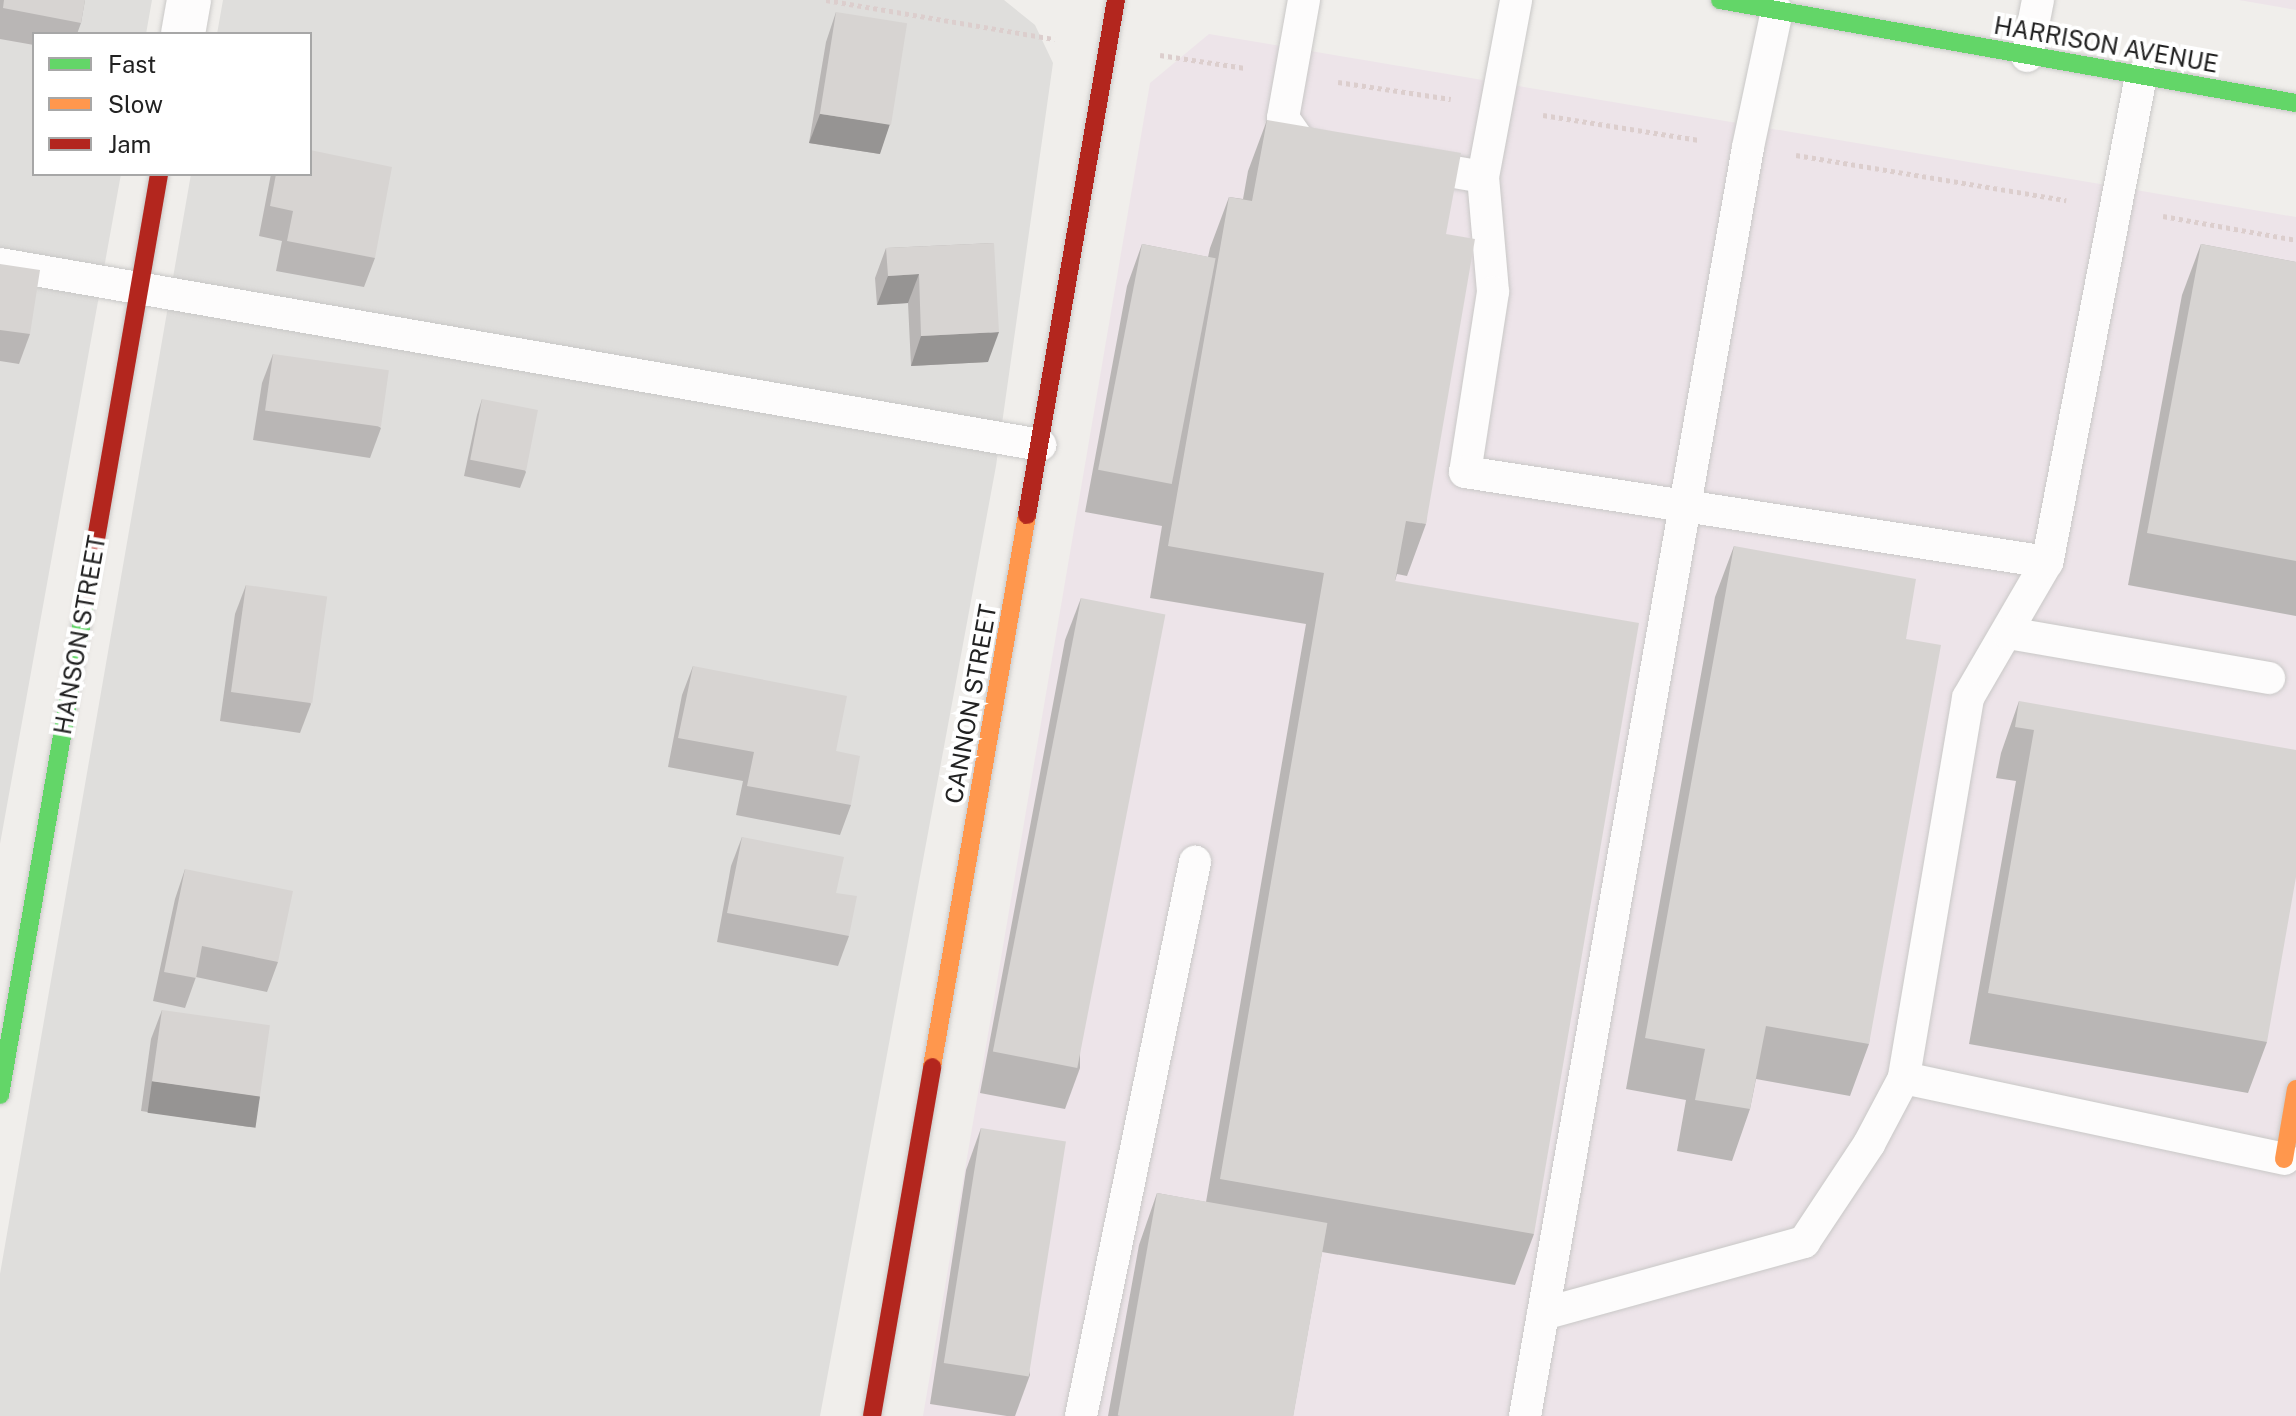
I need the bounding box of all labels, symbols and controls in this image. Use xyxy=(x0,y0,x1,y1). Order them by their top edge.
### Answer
street label: HARRISON AVENUE xyxy=(1992,11,2220,79)
legend xyxy=(32,32,312,176)
text: Fast xyxy=(108,50,156,78)
text: Slow xyxy=(108,90,163,118)
text: Jam xyxy=(108,130,151,158)
street label: HANSON STREET xyxy=(48,533,112,737)
street label: CANNON STREET xyxy=(939,602,1003,806)

